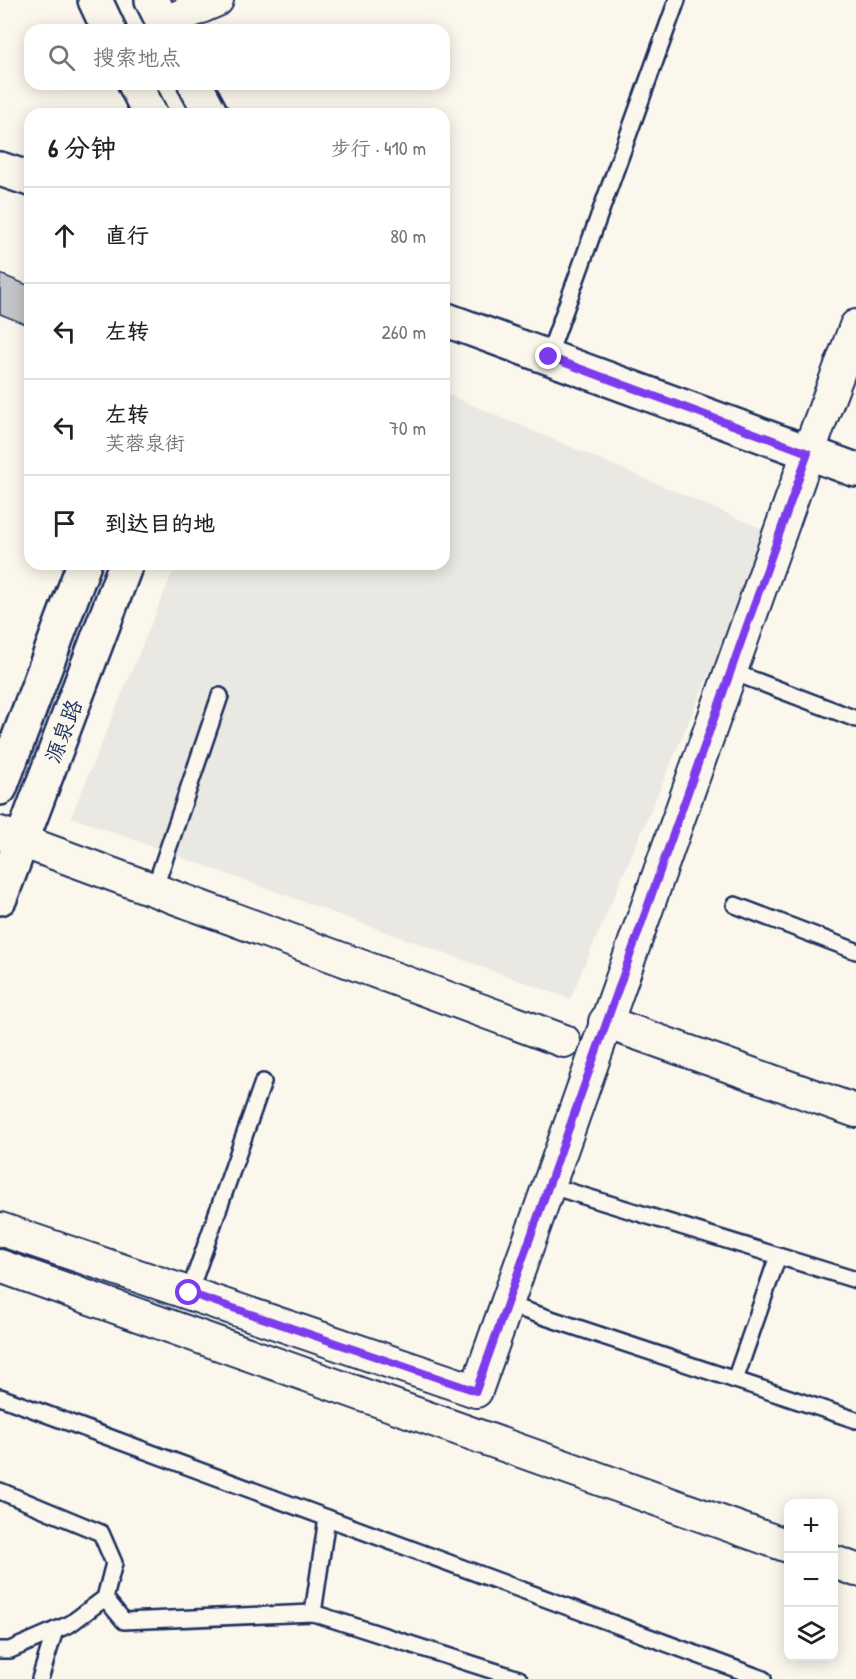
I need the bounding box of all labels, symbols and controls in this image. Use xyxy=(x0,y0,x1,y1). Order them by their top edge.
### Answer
search box xyxy=(24,24,450,90)
icon: search xyxy=(45,41,78,74)
text: 搜索地点 xyxy=(93,42,181,72)
text: 6 分钟 xyxy=(48,130,116,165)
text: 步行 · 410 m xyxy=(331,134,426,161)
icon: ahead xyxy=(48,219,81,252)
text: 直行 xyxy=(105,220,149,250)
text: 80 m xyxy=(390,222,426,249)
icon: left xyxy=(48,315,81,348)
text: 左转 xyxy=(105,316,149,346)
text: 260 m xyxy=(382,318,426,345)
route end xyxy=(535,343,561,369)
text: 左转 xyxy=(105,399,149,429)
icon: left xyxy=(48,411,81,444)
text: 70 m xyxy=(389,414,426,441)
text: 芙蓉泉街 xyxy=(105,429,185,456)
icon: arrive xyxy=(48,507,81,540)
text: 到达目的地 xyxy=(105,508,215,538)
street label: 源泉路 xyxy=(37,695,89,767)
route start xyxy=(175,1279,201,1305)
map controls xyxy=(784,1499,838,1661)
button: + xyxy=(784,1499,838,1553)
button: − xyxy=(784,1553,838,1607)
button: layers xyxy=(784,1607,838,1661)

